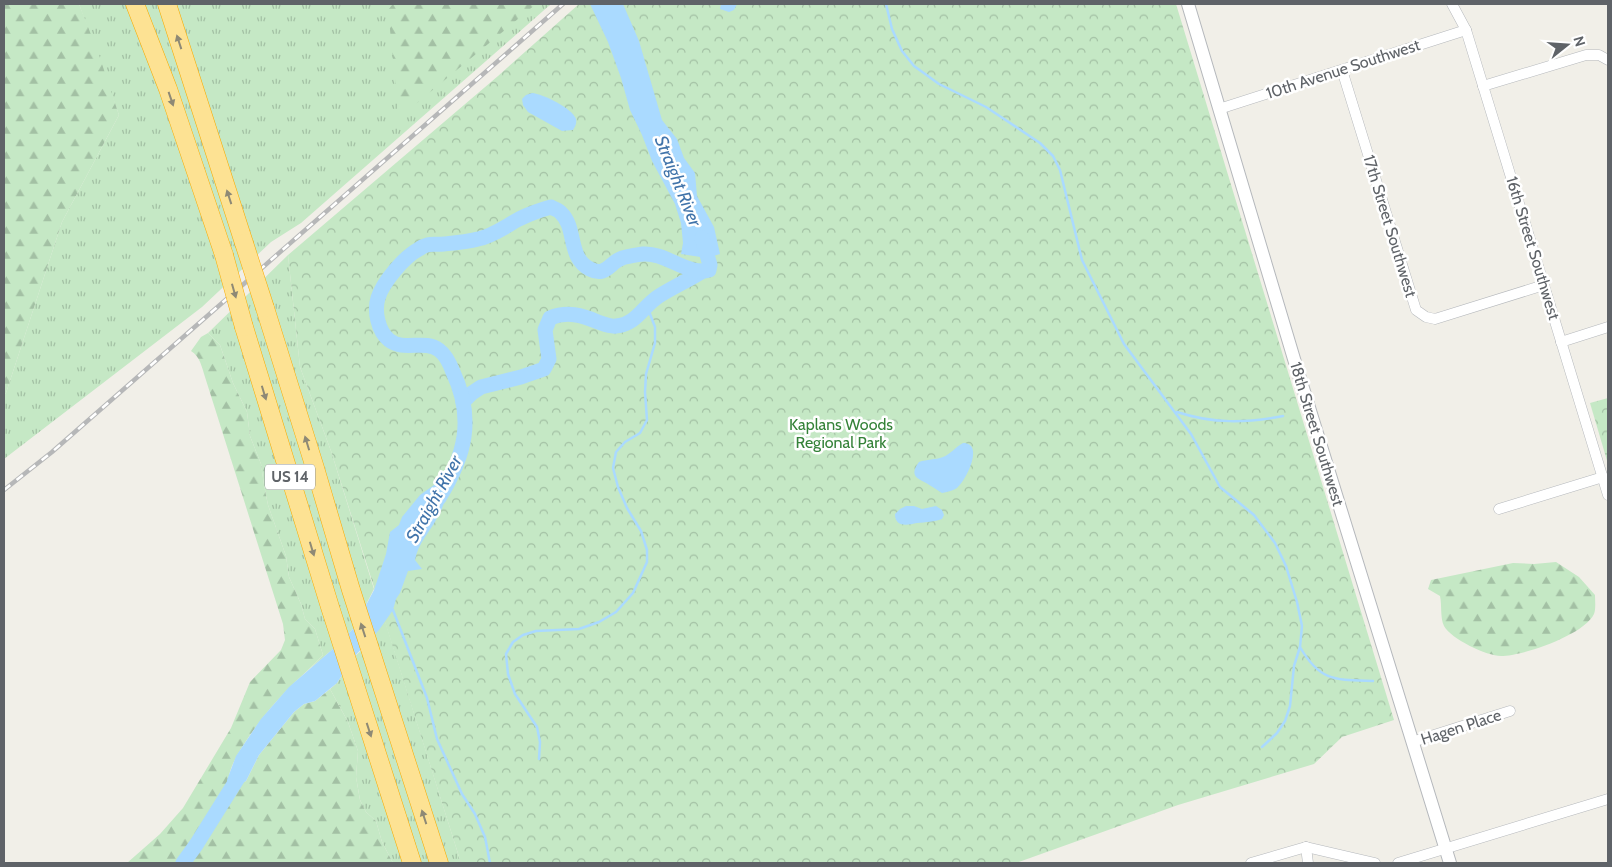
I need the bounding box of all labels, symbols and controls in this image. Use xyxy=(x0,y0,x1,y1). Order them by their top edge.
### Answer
north arrow xyxy=(1542,20,1592,70)
one-way arrow xyxy=(175,34,183,49)
text: N xyxy=(1569,34,1589,49)
street label: 10th Avenue Southwest xyxy=(1264,35,1423,103)
one-way arrow xyxy=(167,92,175,107)
water label: Straight River xyxy=(650,132,707,231)
street label: 17th Street Southwest xyxy=(1359,153,1421,300)
street label: 16th Street Southwest xyxy=(1502,174,1564,323)
one-way arrow xyxy=(225,189,232,204)
one-way arrow xyxy=(230,284,238,299)
street label: 18th Street Southwest xyxy=(1286,360,1348,509)
one-way arrow xyxy=(261,386,269,401)
park label: Kaplans Woods Regional Park xyxy=(789,415,893,452)
one-way arrow xyxy=(303,435,311,450)
water label: Straight River xyxy=(401,450,468,546)
road number: US 14 xyxy=(265,464,315,490)
one-way arrow xyxy=(309,541,317,556)
one-way arrow xyxy=(359,622,367,637)
street label: Hagen Place xyxy=(1418,705,1504,749)
one-way arrow xyxy=(366,723,374,738)
one-way arrow xyxy=(420,809,428,824)

